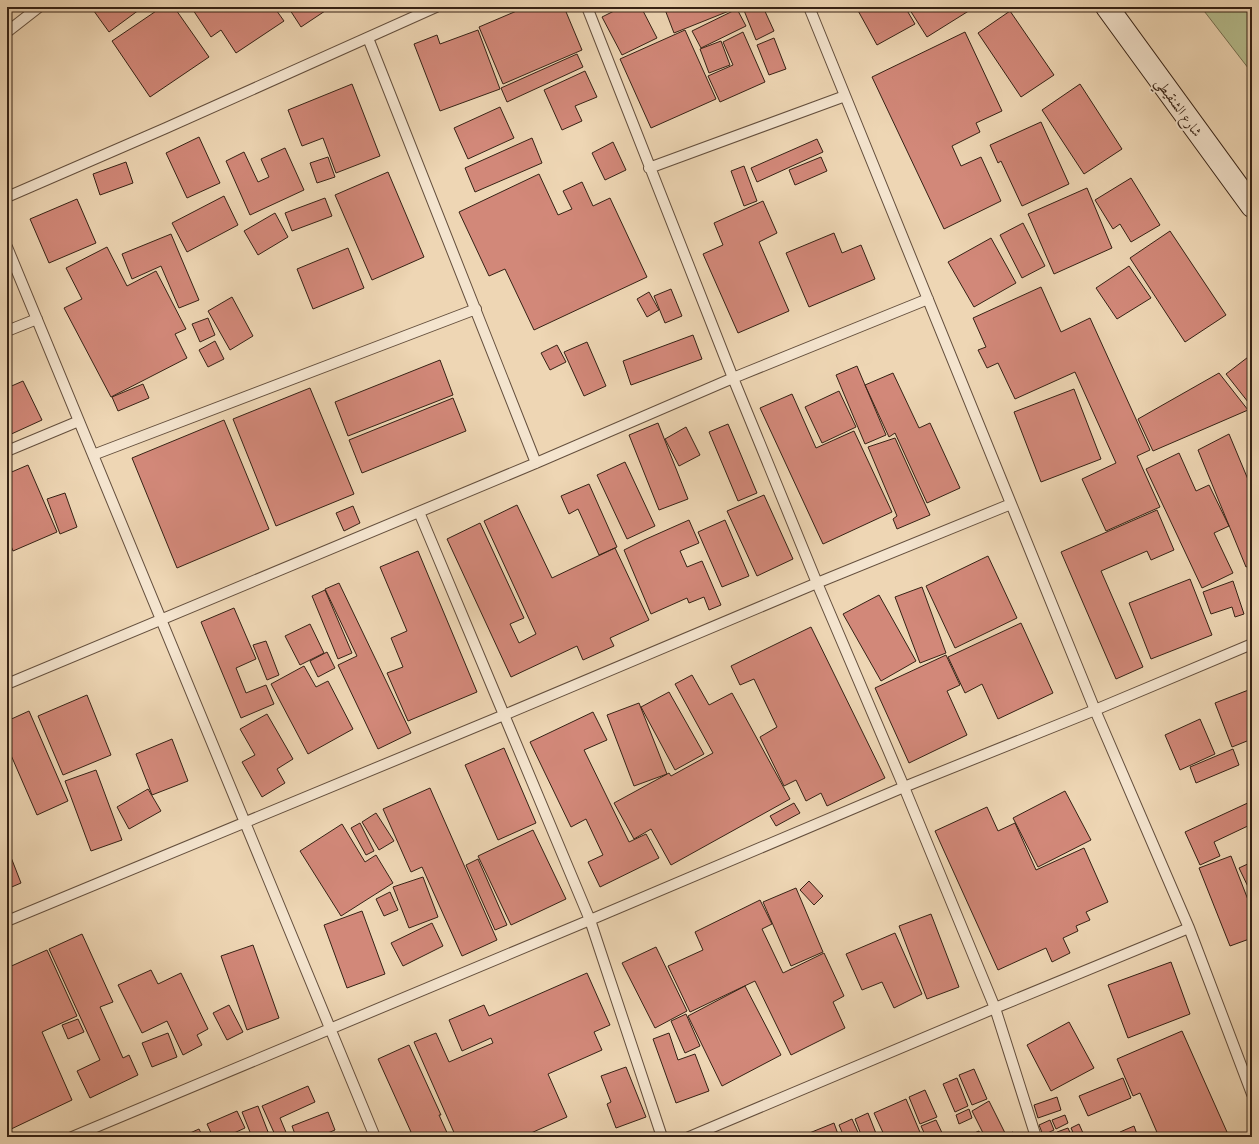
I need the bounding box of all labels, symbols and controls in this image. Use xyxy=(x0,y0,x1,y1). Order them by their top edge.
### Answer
street label: شارع الشنقيطي xyxy=(1148,75,1206,142)

